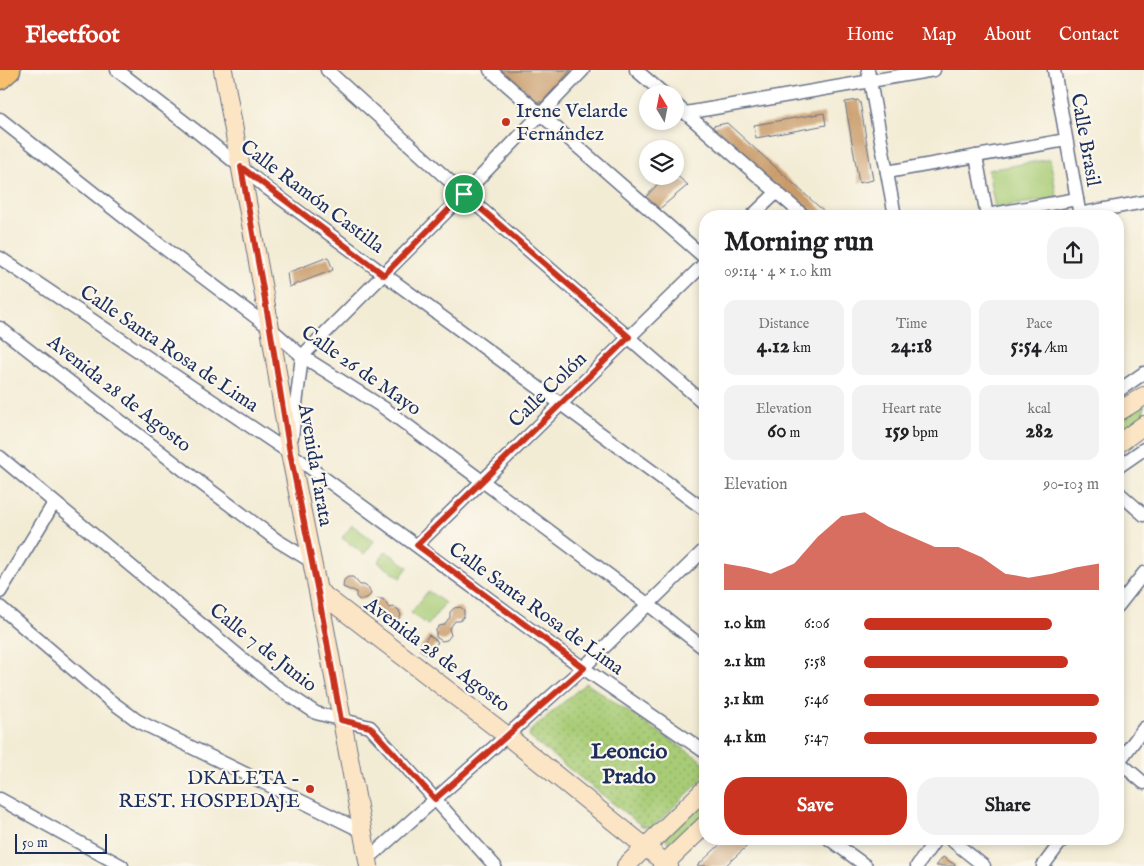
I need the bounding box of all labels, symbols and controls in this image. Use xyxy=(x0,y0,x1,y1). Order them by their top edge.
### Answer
text: Fleetfoot xyxy=(25,20,120,51)
text: Home xyxy=(847,24,894,47)
text: Map xyxy=(922,24,956,47)
text: About xyxy=(984,24,1031,47)
text: Contact xyxy=(1059,24,1119,47)
north arrow xyxy=(639,85,684,130)
map controls xyxy=(639,85,684,185)
street label: Calle Brasil xyxy=(1064,91,1106,189)
place label: Irene Velarde Fernández xyxy=(516,99,628,147)
marker: Irene Velarde Fernández xyxy=(500,116,512,128)
street label: Calle Ramón Castilla xyxy=(235,135,389,260)
button: layers xyxy=(639,140,684,185)
pin xyxy=(443,173,485,215)
icon: arrive xyxy=(450,180,478,208)
text: Morning run xyxy=(724,225,874,260)
button: share xyxy=(1047,227,1099,279)
text: 09:14 · 4 × 1.0 km xyxy=(724,262,832,282)
street label: Calle Santa Rosa de Lima xyxy=(75,280,264,418)
text: Distance xyxy=(759,315,809,333)
text: Time xyxy=(896,315,927,333)
text: Pace xyxy=(1026,315,1052,333)
street label: Calle 26 de Mayo xyxy=(296,320,426,422)
street label: Avenida 28 de Agosto xyxy=(41,329,196,458)
text: 4.12 xyxy=(757,333,790,360)
text: 24:18 xyxy=(891,333,932,360)
text: 5:54 xyxy=(1011,333,1042,360)
text: km xyxy=(790,339,811,357)
text: /km xyxy=(1042,339,1068,357)
street label: Calle Colón xyxy=(504,346,593,433)
text: Elevation xyxy=(756,400,812,418)
text: Heart rate xyxy=(882,400,941,418)
text: kcal xyxy=(1027,400,1051,418)
street label: Avenida Tarata xyxy=(292,401,338,528)
text: 60 xyxy=(767,418,786,445)
text: 159 xyxy=(885,418,909,445)
text: 282 xyxy=(1025,418,1053,445)
text: m xyxy=(786,424,800,442)
text: bpm xyxy=(909,424,938,442)
text: Elevation xyxy=(724,475,787,495)
text: 90–103 m xyxy=(1043,475,1099,495)
street label: Calle Santa Rosa de Lima xyxy=(443,537,629,681)
street label: Avenida 28 de Agosto xyxy=(358,591,515,718)
street label: Calle 7 de Junio xyxy=(204,598,322,698)
text: 1.0 km xyxy=(724,614,766,634)
text: 6:06 xyxy=(804,614,830,634)
text: 2.1 km xyxy=(724,652,765,672)
text: 5:58 xyxy=(804,652,826,672)
text: 3.1 km xyxy=(724,690,764,710)
text: 5:46 xyxy=(804,690,829,710)
text: 4.1 km xyxy=(724,728,766,748)
text: 5:47 xyxy=(804,728,829,748)
district label: Leoncio Prado xyxy=(591,738,667,791)
place label: DKALETA - REST. HOSPEDAJE xyxy=(118,766,300,814)
button: Save xyxy=(724,777,907,835)
button: Share xyxy=(917,777,1099,835)
marker: DKALETA - REST. HOSPEDAJE xyxy=(304,783,316,795)
scale bar xyxy=(15,831,108,854)
text: 50 m xyxy=(22,834,48,852)

